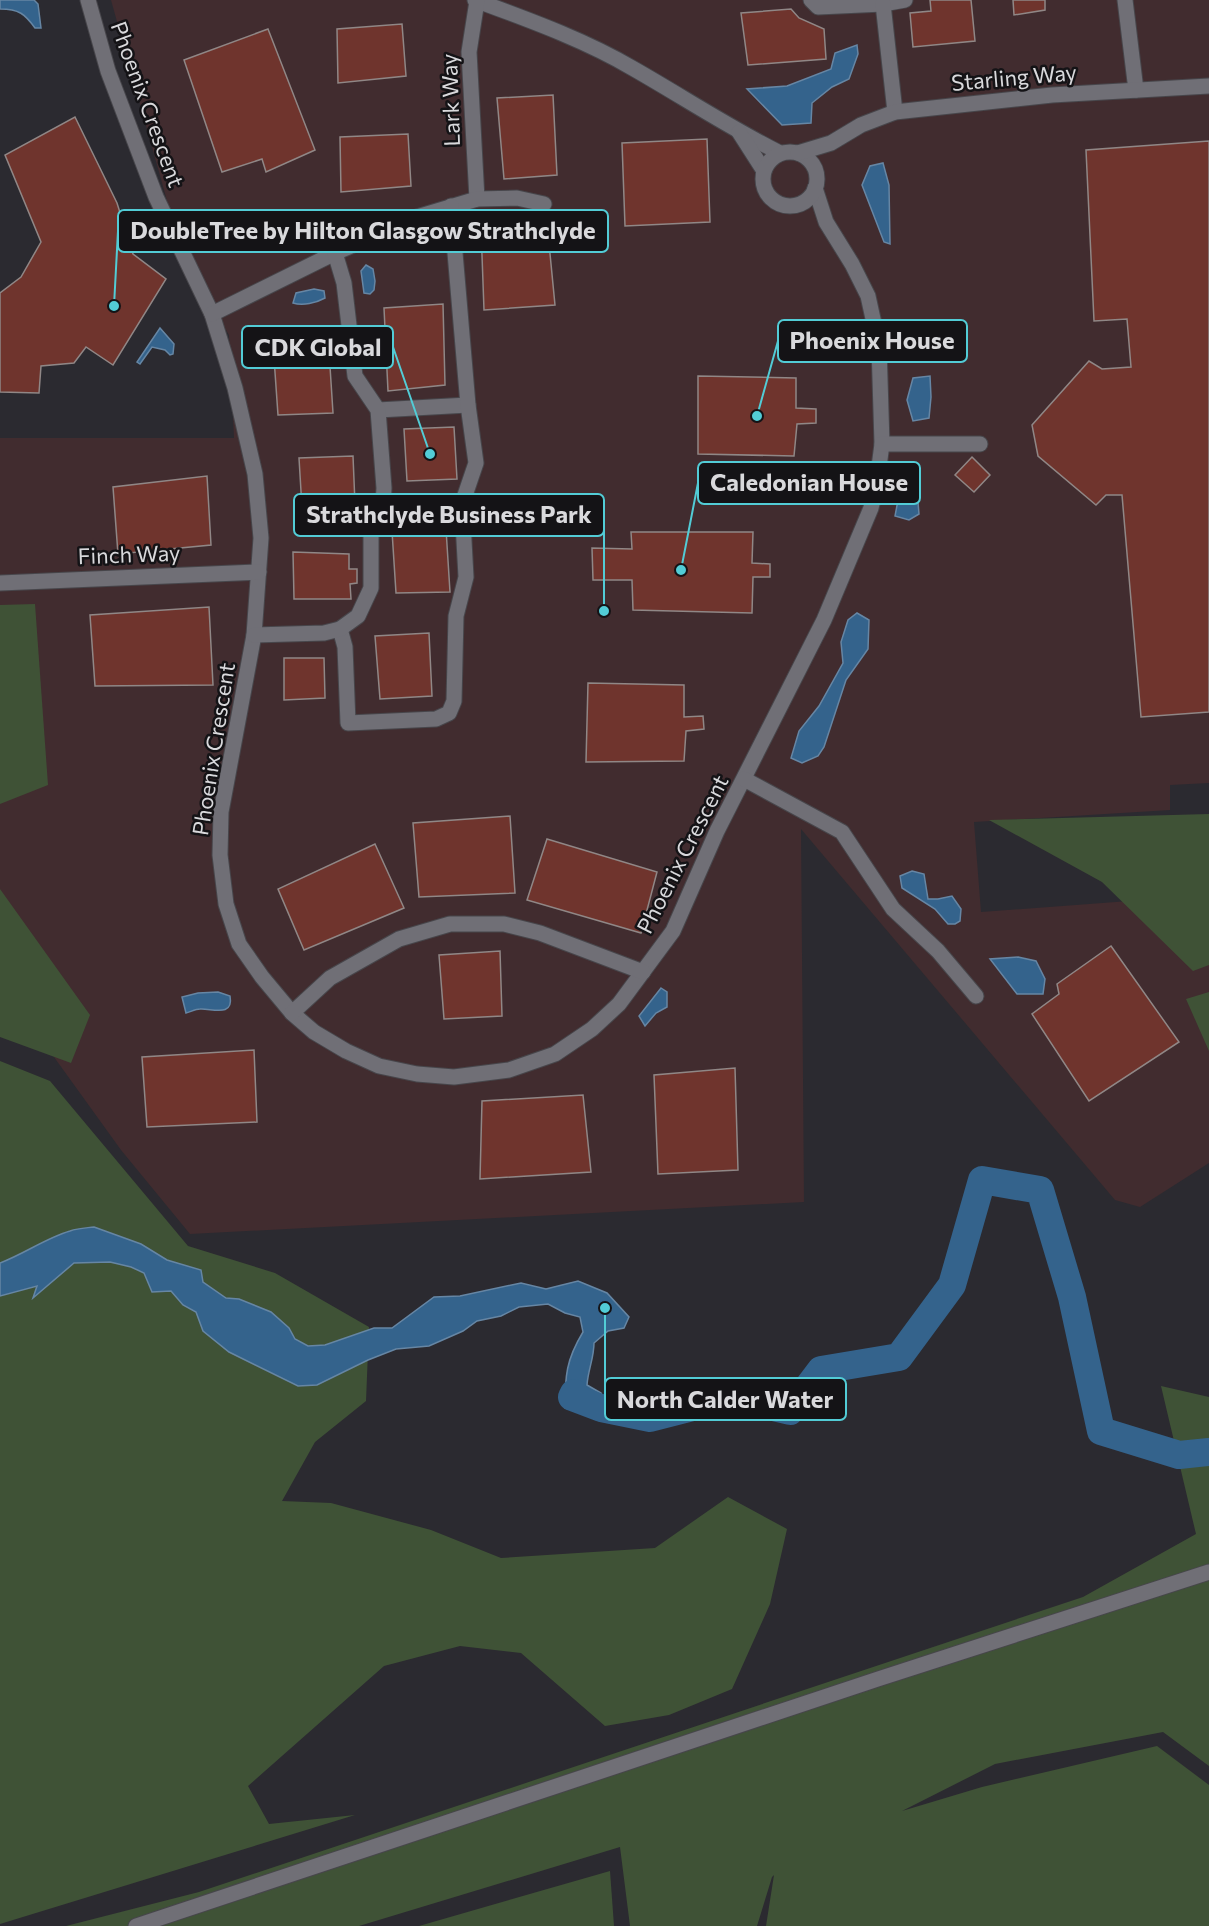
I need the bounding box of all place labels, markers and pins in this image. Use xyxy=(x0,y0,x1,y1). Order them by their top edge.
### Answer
callout: DoubleTree by Hilton Glasgow Strathclyde xyxy=(118,210,608,252)
callout: Phoenix House xyxy=(778,320,967,362)
callout: CDK Global xyxy=(242,326,393,368)
callout: Caledonian House xyxy=(698,462,920,504)
callout: Strathclyde Business Park xyxy=(294,494,604,536)
callout: North Calder Water xyxy=(605,1378,846,1420)

